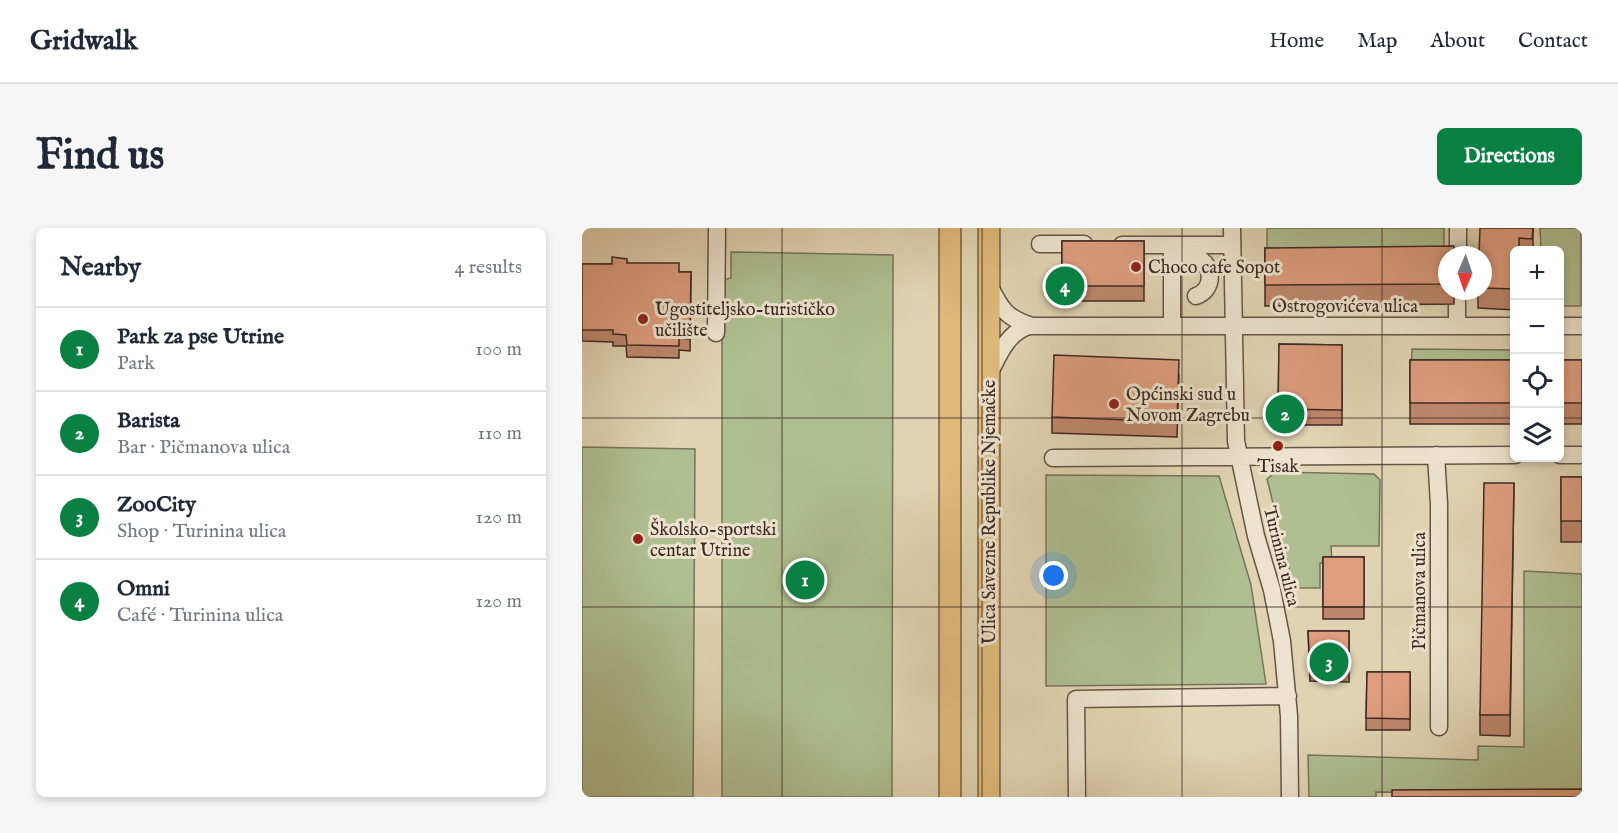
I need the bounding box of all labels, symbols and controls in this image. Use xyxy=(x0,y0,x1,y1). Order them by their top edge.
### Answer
text: Gridwalk xyxy=(30,24,138,59)
text: Home xyxy=(1269,28,1324,55)
text: Map xyxy=(1357,28,1397,55)
text: About xyxy=(1430,28,1485,55)
text: Contact xyxy=(1518,28,1588,55)
button: Directions xyxy=(1437,128,1582,185)
text: Find us xyxy=(36,130,164,183)
north arrow xyxy=(1438,246,1492,300)
map controls xyxy=(1510,246,1564,462)
button: + xyxy=(1510,246,1564,300)
text: Nearby xyxy=(60,251,141,284)
text: 4 results xyxy=(455,255,522,280)
place label: Choco cafe Sopot xyxy=(1148,257,1280,280)
marker: Choco cafe Sopot xyxy=(1129,260,1143,274)
pin: 4 xyxy=(1046,264,1084,308)
street label: Ostrogovićeva ulica xyxy=(1272,296,1418,319)
place label: Ugostiteljsko-turističko učilište xyxy=(655,299,835,343)
button: − xyxy=(1510,300,1564,354)
marker: Ugostiteljsko-turističko učilište xyxy=(636,312,650,326)
text: Park za pse Utrine xyxy=(117,323,284,351)
text: 1 xyxy=(76,337,83,362)
text: 100 m xyxy=(475,337,522,362)
text: Park xyxy=(117,351,155,376)
button: locate xyxy=(1510,354,1564,408)
street label: Ulica Savezne Republike Njemačke xyxy=(979,380,1002,644)
place label: Općinski sud u Novom Zagrebu xyxy=(1126,384,1250,428)
pin: 2 xyxy=(1266,392,1304,436)
marker: Općinski sud u Novom Zagrebu xyxy=(1107,397,1121,411)
text: Barista xyxy=(117,407,180,435)
button: layers xyxy=(1510,408,1564,462)
text: 2 xyxy=(75,421,84,446)
text: 110 m xyxy=(478,421,522,446)
text: Bar · Pičmanova ulica xyxy=(117,435,290,460)
marker: Tisak xyxy=(1271,439,1285,453)
place label: Tisak xyxy=(1257,456,1299,479)
text: ZooCity xyxy=(117,491,196,519)
street label: Turinina ulica xyxy=(1257,504,1304,609)
text: 3 xyxy=(76,505,83,530)
text: 120 m xyxy=(476,505,522,530)
place label: Školsko-sportski centar Utrine xyxy=(650,517,777,563)
text: Shop · Turinina ulica xyxy=(117,519,287,544)
marker: Školsko-sportski centar Utrine xyxy=(631,532,645,546)
street label: Pičmanova ulica xyxy=(1409,532,1432,650)
pin: 1 xyxy=(786,558,824,602)
your location xyxy=(1039,561,1068,590)
text: Omni xyxy=(117,575,170,603)
text: 4 xyxy=(75,589,84,614)
text: 120 m xyxy=(476,589,522,614)
text: Café · Turinina ulica xyxy=(117,603,283,628)
pin: 3 xyxy=(1310,640,1348,684)

